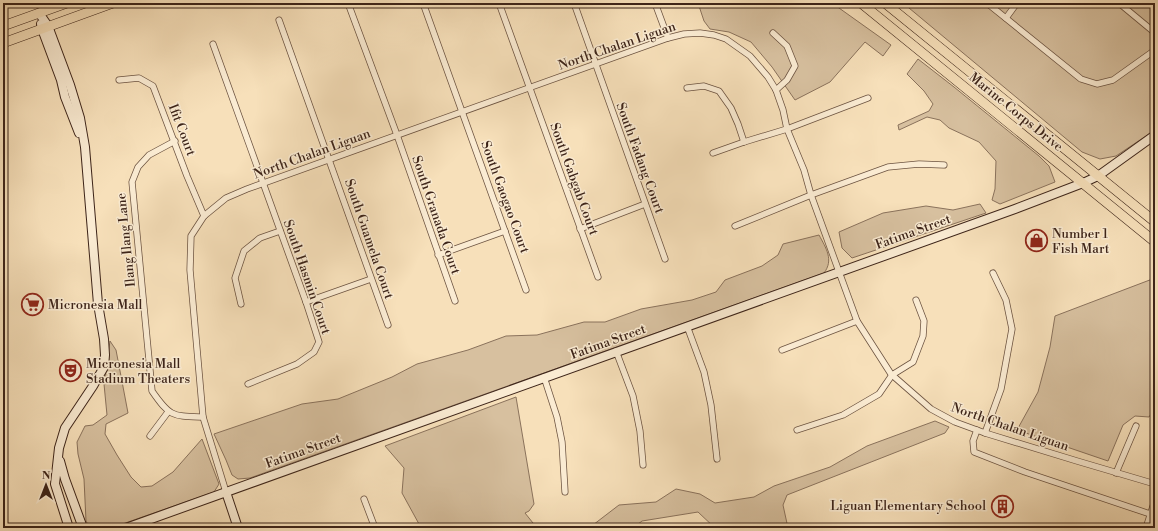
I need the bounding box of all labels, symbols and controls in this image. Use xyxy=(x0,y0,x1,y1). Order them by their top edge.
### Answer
street label: North Chalan Liguan xyxy=(556,18,678,74)
street label: Marine Corps Drive xyxy=(966,69,1067,155)
street label: South Fadang Court xyxy=(612,100,668,216)
street label: Ifit Court xyxy=(165,102,199,159)
street label: South Gabgab Court xyxy=(546,121,602,238)
street label: North Chalan Liguan xyxy=(251,125,373,183)
street label: South Gaogao Court xyxy=(477,139,533,256)
street label: South Granada Court xyxy=(408,154,464,277)
street label: South Guamela Court xyxy=(341,177,397,302)
street label: Ilang Ilang Lane xyxy=(113,192,139,288)
street label: Fatima Street xyxy=(873,211,953,253)
street label: South Hasmin Court xyxy=(280,217,334,337)
place label: Number 1 Fish Mart xyxy=(1052,226,1110,257)
shop icon: Number 1 Fish Mart xyxy=(1024,228,1050,254)
supermarket icon: Micronesia Mall xyxy=(20,292,46,318)
place label: Micronesia Mall xyxy=(48,297,143,313)
street label: Fatima Street xyxy=(568,321,648,363)
place label: Micronesia Mall Stadium Theaters xyxy=(86,356,190,387)
theatre icon: Micronesia Mall Stadium Theaters xyxy=(57,358,83,384)
street label: North Chalan Liguan xyxy=(949,399,1071,455)
street label: Fatima Street xyxy=(263,430,343,472)
north arrow xyxy=(26,465,66,505)
text: N xyxy=(42,469,51,483)
building icon: Liguan Elementary School xyxy=(989,493,1015,519)
place label: Liguan Elementary School xyxy=(830,498,986,514)

